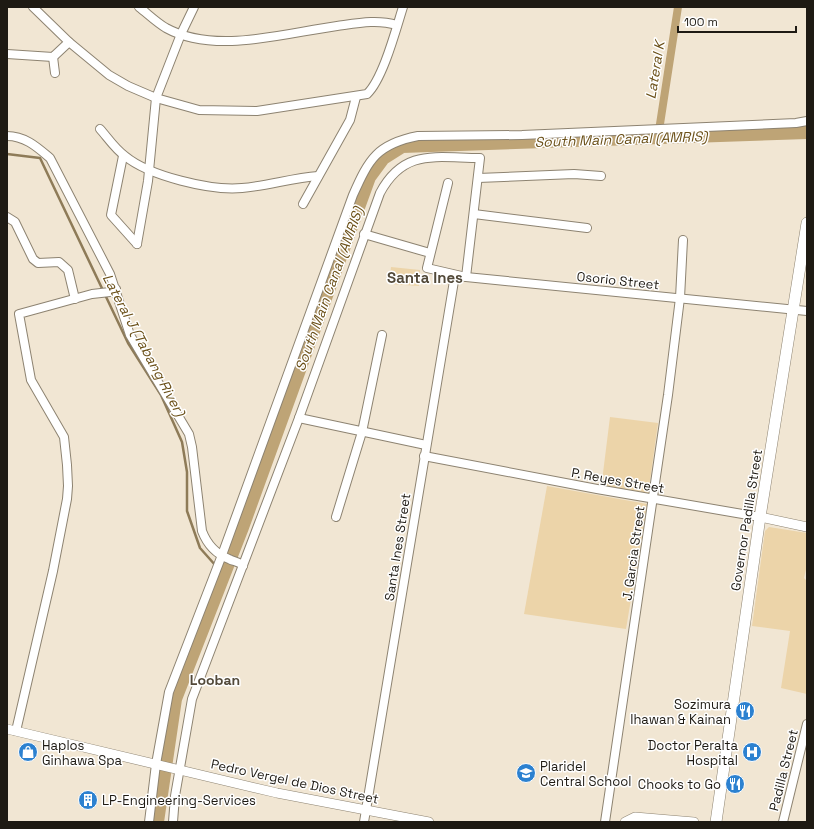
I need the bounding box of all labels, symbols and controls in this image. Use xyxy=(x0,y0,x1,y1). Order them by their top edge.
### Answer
scale bar xyxy=(678,8,796,34)
text: 100 m xyxy=(684,14,718,30)
water label: Lateral K xyxy=(642,37,669,100)
water label: South Main Canal (AMRIS) xyxy=(534,127,709,151)
water label: South Main Canal (AMRIS) xyxy=(291,203,368,373)
district label: Santa Ines xyxy=(387,268,463,287)
street label: Osorio Street xyxy=(576,268,660,293)
water label: Lateral J (Tabang River) xyxy=(99,271,190,421)
street label: Governor Padilla Street xyxy=(727,448,766,592)
street label: P. Reyes Street xyxy=(570,464,666,497)
street label: Santa Ines Street xyxy=(381,492,414,602)
street label: J. Garcia Street xyxy=(618,505,649,602)
district label: Looban xyxy=(190,671,240,689)
place label: Sozimura Ihawan & Kainan xyxy=(630,696,732,728)
restaurant icon: Sozimura Ihawan & Kainan xyxy=(734,700,756,722)
street label: Padilla Street xyxy=(765,728,802,813)
place label: Haplos Ginhawa Spa xyxy=(42,737,123,769)
place label: Doctor Peralta Hospital xyxy=(648,737,739,769)
shop icon: Haplos Ginhawa Spa xyxy=(17,741,39,763)
hospital icon: Doctor Peralta Hospital xyxy=(741,741,763,763)
street label: Pedro Vergel de Dios Street xyxy=(209,755,380,808)
place label: Plaridel Central School xyxy=(540,758,631,790)
school or university icon: Plaridel Central School xyxy=(515,762,537,784)
restaurant icon: Chooks to Go xyxy=(724,773,746,795)
place label: Chooks to Go xyxy=(638,776,721,793)
building icon: LP-Engineering-Services xyxy=(77,789,99,811)
place label: LP-Engineering-Services xyxy=(102,792,256,809)

